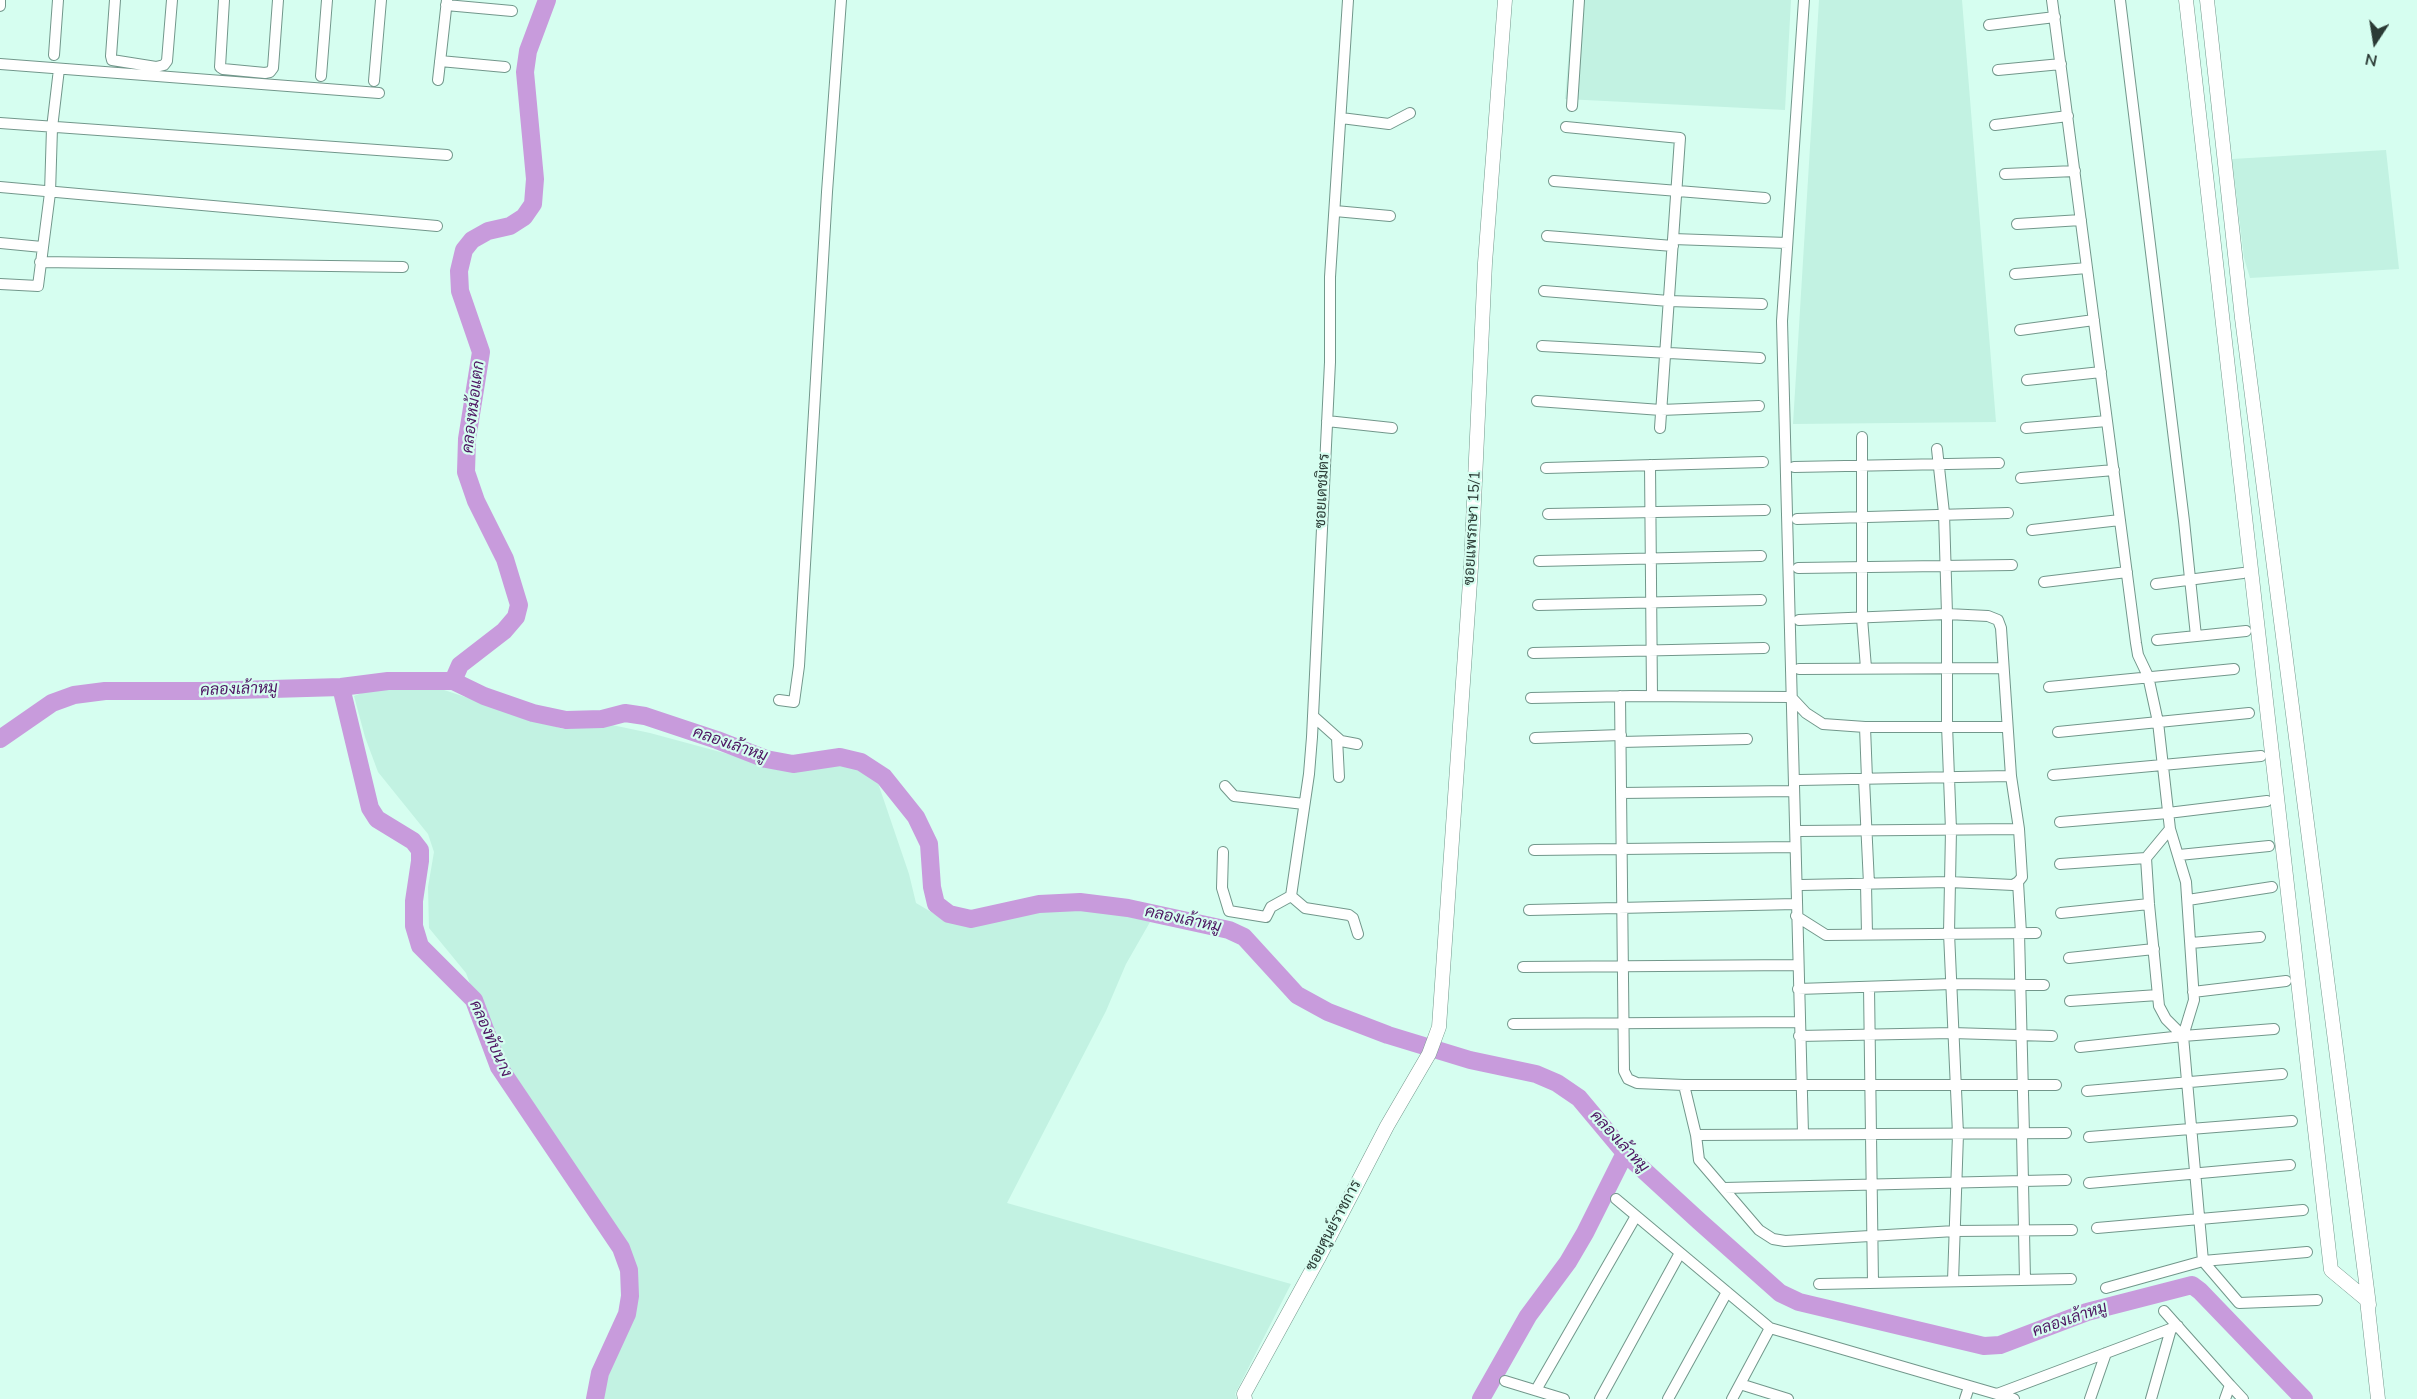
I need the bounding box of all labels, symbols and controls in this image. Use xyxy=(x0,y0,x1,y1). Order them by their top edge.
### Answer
north arrow xyxy=(2345,12,2405,72)
text: N xyxy=(2363,48,2379,72)
water label: คลองหม้อแตก xyxy=(459,360,489,454)
street label: ซอยเดชมิตร xyxy=(1312,453,1334,529)
street label: ซอยแพรกษา 15/1 xyxy=(1461,470,1485,586)
water label: คลองเล้าหมู xyxy=(200,679,278,701)
water label: คลองเล้าหมู xyxy=(690,723,770,767)
water label: คลองเล้าหมู xyxy=(1143,903,1223,937)
water label: คลองทับนาง xyxy=(465,998,515,1080)
water label: คลองเล้าหมู xyxy=(1586,1107,1652,1177)
street label: ซอยศูนย์ราชการ xyxy=(1302,1177,1366,1275)
water label: คลองเล้าหมู xyxy=(2030,1298,2110,1342)

